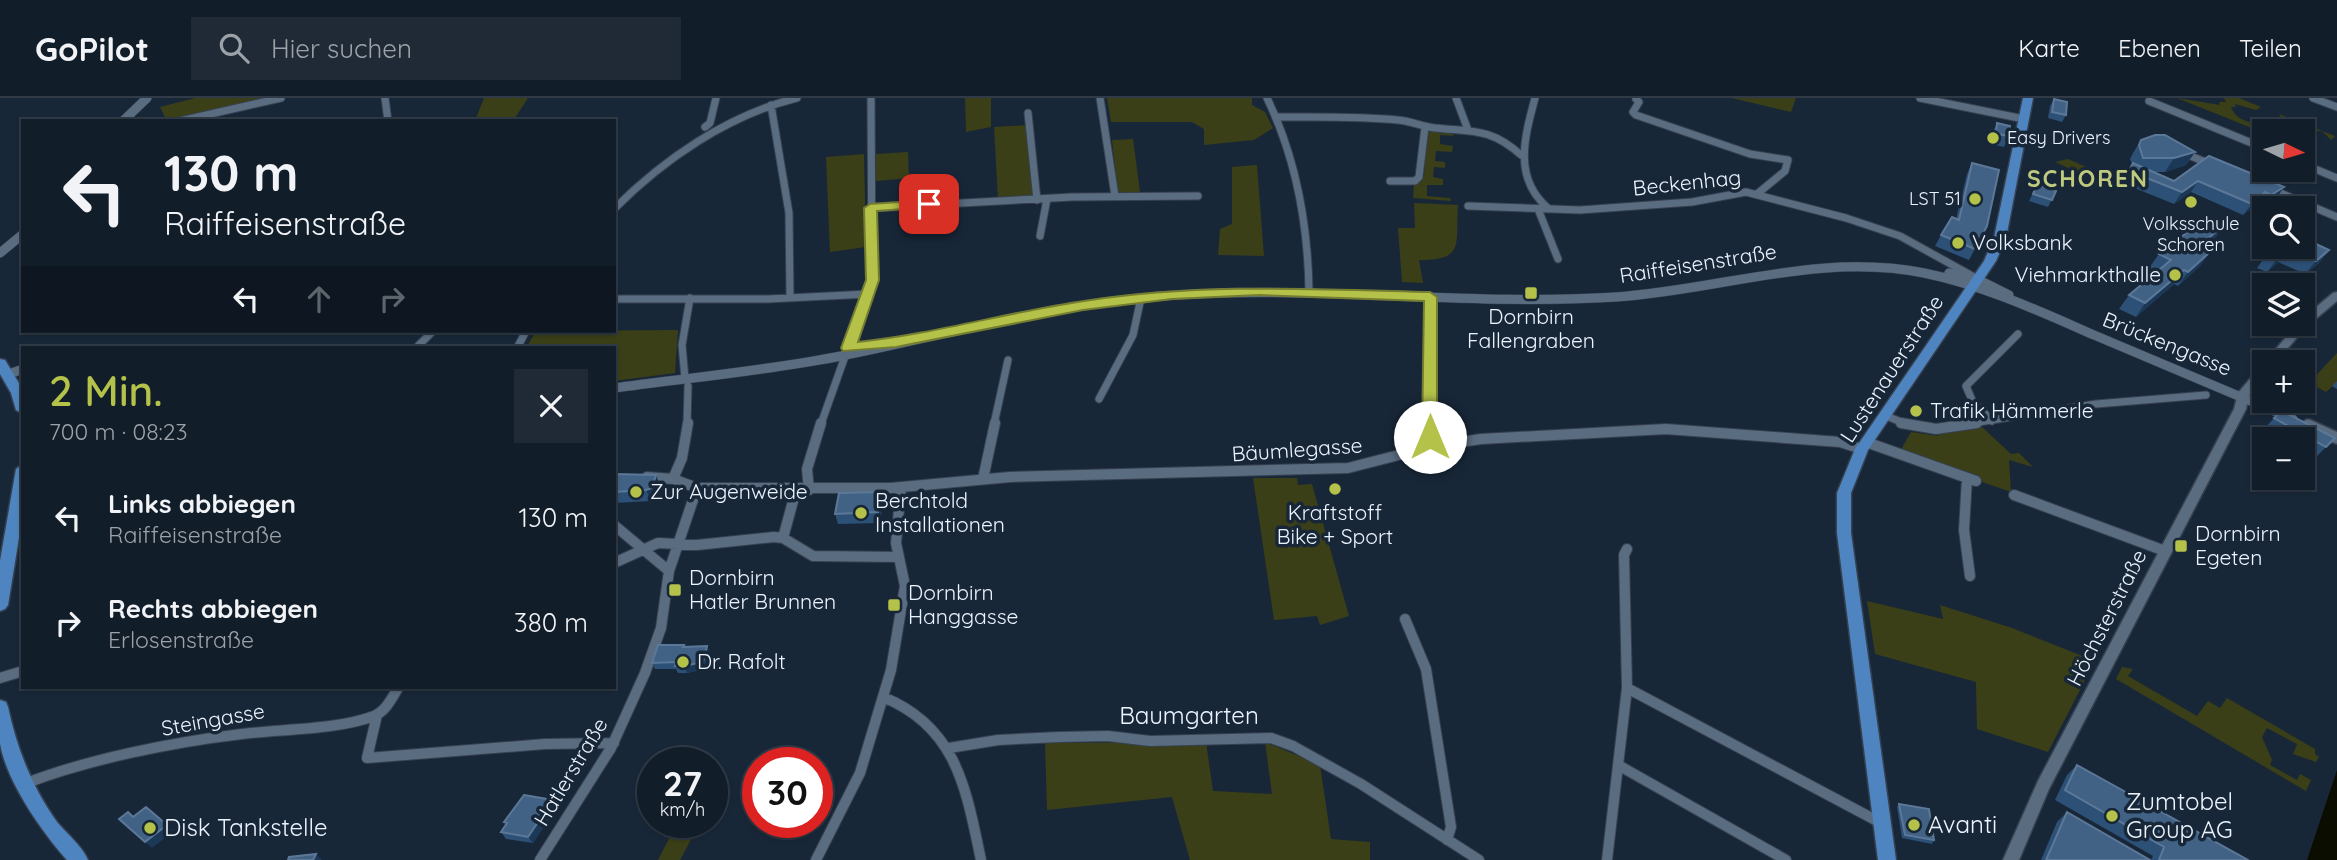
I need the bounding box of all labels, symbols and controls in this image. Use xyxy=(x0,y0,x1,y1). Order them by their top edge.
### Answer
search box xyxy=(191,17,681,80)
text: GoPilot xyxy=(35,28,149,69)
icon: search xyxy=(215,29,253,67)
text: Hier suchen xyxy=(271,32,412,65)
text: Karte xyxy=(2018,33,2080,63)
text: Ebenen xyxy=(2118,33,2201,63)
text: Teilen xyxy=(2239,33,2302,63)
north arrow xyxy=(2252,119,2315,182)
map controls xyxy=(2252,119,2315,490)
place label: Easy Drivers xyxy=(2007,126,2110,149)
marker: Easy Drivers xyxy=(1985,130,2001,146)
text: 130 m xyxy=(164,142,298,203)
icon: left xyxy=(49,147,140,238)
street label: Beckenhag xyxy=(1631,163,1742,201)
district label: SCHOREN xyxy=(2027,164,2149,193)
pin xyxy=(899,174,959,234)
icon: arrive xyxy=(910,185,948,223)
place label: LST 51 xyxy=(1909,187,1961,210)
marker: LST 51 xyxy=(1967,191,1983,207)
marker: Volksschule Schoren xyxy=(2183,194,2199,210)
button: search xyxy=(2252,196,2315,259)
text: Raiffeisenstraße xyxy=(164,203,406,243)
place label: Volksschule Schoren xyxy=(2143,212,2239,256)
place label: Volksbank xyxy=(1972,229,2073,255)
marker: Volksbank xyxy=(1950,235,1966,251)
street label: Raiffeisenstraße xyxy=(1617,238,1778,288)
place label: Viehmarkthalle xyxy=(2014,261,2161,287)
marker: Viehmarkthalle xyxy=(2167,267,2183,283)
button: layers xyxy=(2252,273,2315,336)
icon: left xyxy=(227,280,265,318)
icon: ahead xyxy=(300,280,338,318)
icon: right xyxy=(373,280,411,318)
marker: Dornbirn Fallengraben xyxy=(1523,285,1539,301)
street label: Lustenauerstraße xyxy=(1834,290,1949,447)
place label: Dornbirn Fallengraben xyxy=(1467,303,1595,353)
street label: Brückengasse xyxy=(2099,305,2236,381)
button: + xyxy=(2252,350,2315,413)
text: 2 Min. xyxy=(49,364,163,417)
button: close xyxy=(514,369,588,443)
place label: Trafik Hämmerle xyxy=(1930,397,2094,423)
position arrow xyxy=(1393,400,1467,474)
marker: Trafik Hämmerle xyxy=(1908,403,1924,419)
text: 700 m · 08:23 xyxy=(49,417,188,446)
button: − xyxy=(2252,427,2315,490)
street label: Bäumlegasse xyxy=(1231,431,1363,467)
place label: Zur Augenweide xyxy=(650,478,808,504)
marker: Kraftstoff Bike + Sport xyxy=(1327,481,1343,497)
marker: Zur Augenweide xyxy=(628,484,644,500)
text: Links abbiegen xyxy=(108,487,296,520)
place label: Berchtold Installationen xyxy=(875,487,1005,537)
icon: left xyxy=(49,499,87,537)
place label: Kraftstoff Bike + Sport xyxy=(1277,499,1393,549)
text: 130 m xyxy=(518,501,588,534)
marker: Berchtold Installationen xyxy=(853,505,869,521)
text: Raiffeisenstraße xyxy=(108,520,282,549)
place label: Dornbirn Egeten xyxy=(2195,520,2281,570)
marker: Dornbirn Egeten xyxy=(2173,538,2189,554)
street label: Höchsterstraße xyxy=(2061,545,2152,690)
place label: Dornbirn Hatler Brunnen xyxy=(689,564,836,614)
place label: Dornbirn Hanggasse xyxy=(908,579,1018,629)
marker: Dornbirn Hatler Brunnen xyxy=(667,582,683,598)
text: Rechts abbiegen xyxy=(108,592,318,625)
marker: Dornbirn Hanggasse xyxy=(886,597,902,613)
icon: right xyxy=(49,604,87,642)
text: 380 m xyxy=(514,606,588,639)
text: Erlosenstraße xyxy=(108,625,254,654)
place label: Dr. Rafolt xyxy=(697,648,786,674)
marker: Dr. Rafolt xyxy=(675,654,691,670)
street label: Steingasse xyxy=(159,697,267,741)
street label: Baumgarten xyxy=(1119,700,1259,730)
street label: Hatlerstraße xyxy=(528,713,613,830)
speed limit sign: 30 xyxy=(742,747,833,838)
text: 27 xyxy=(663,761,702,805)
place label: Zumtobel Group AG xyxy=(2126,786,2233,844)
text: km/h xyxy=(660,798,705,821)
marker: Zumtobel Group AG xyxy=(2104,808,2120,824)
place label: Avanti xyxy=(1928,809,1997,839)
place label: Disk Tankstelle xyxy=(164,812,327,842)
marker: Avanti xyxy=(1906,817,1922,833)
marker: Disk Tankstelle xyxy=(142,820,158,836)

